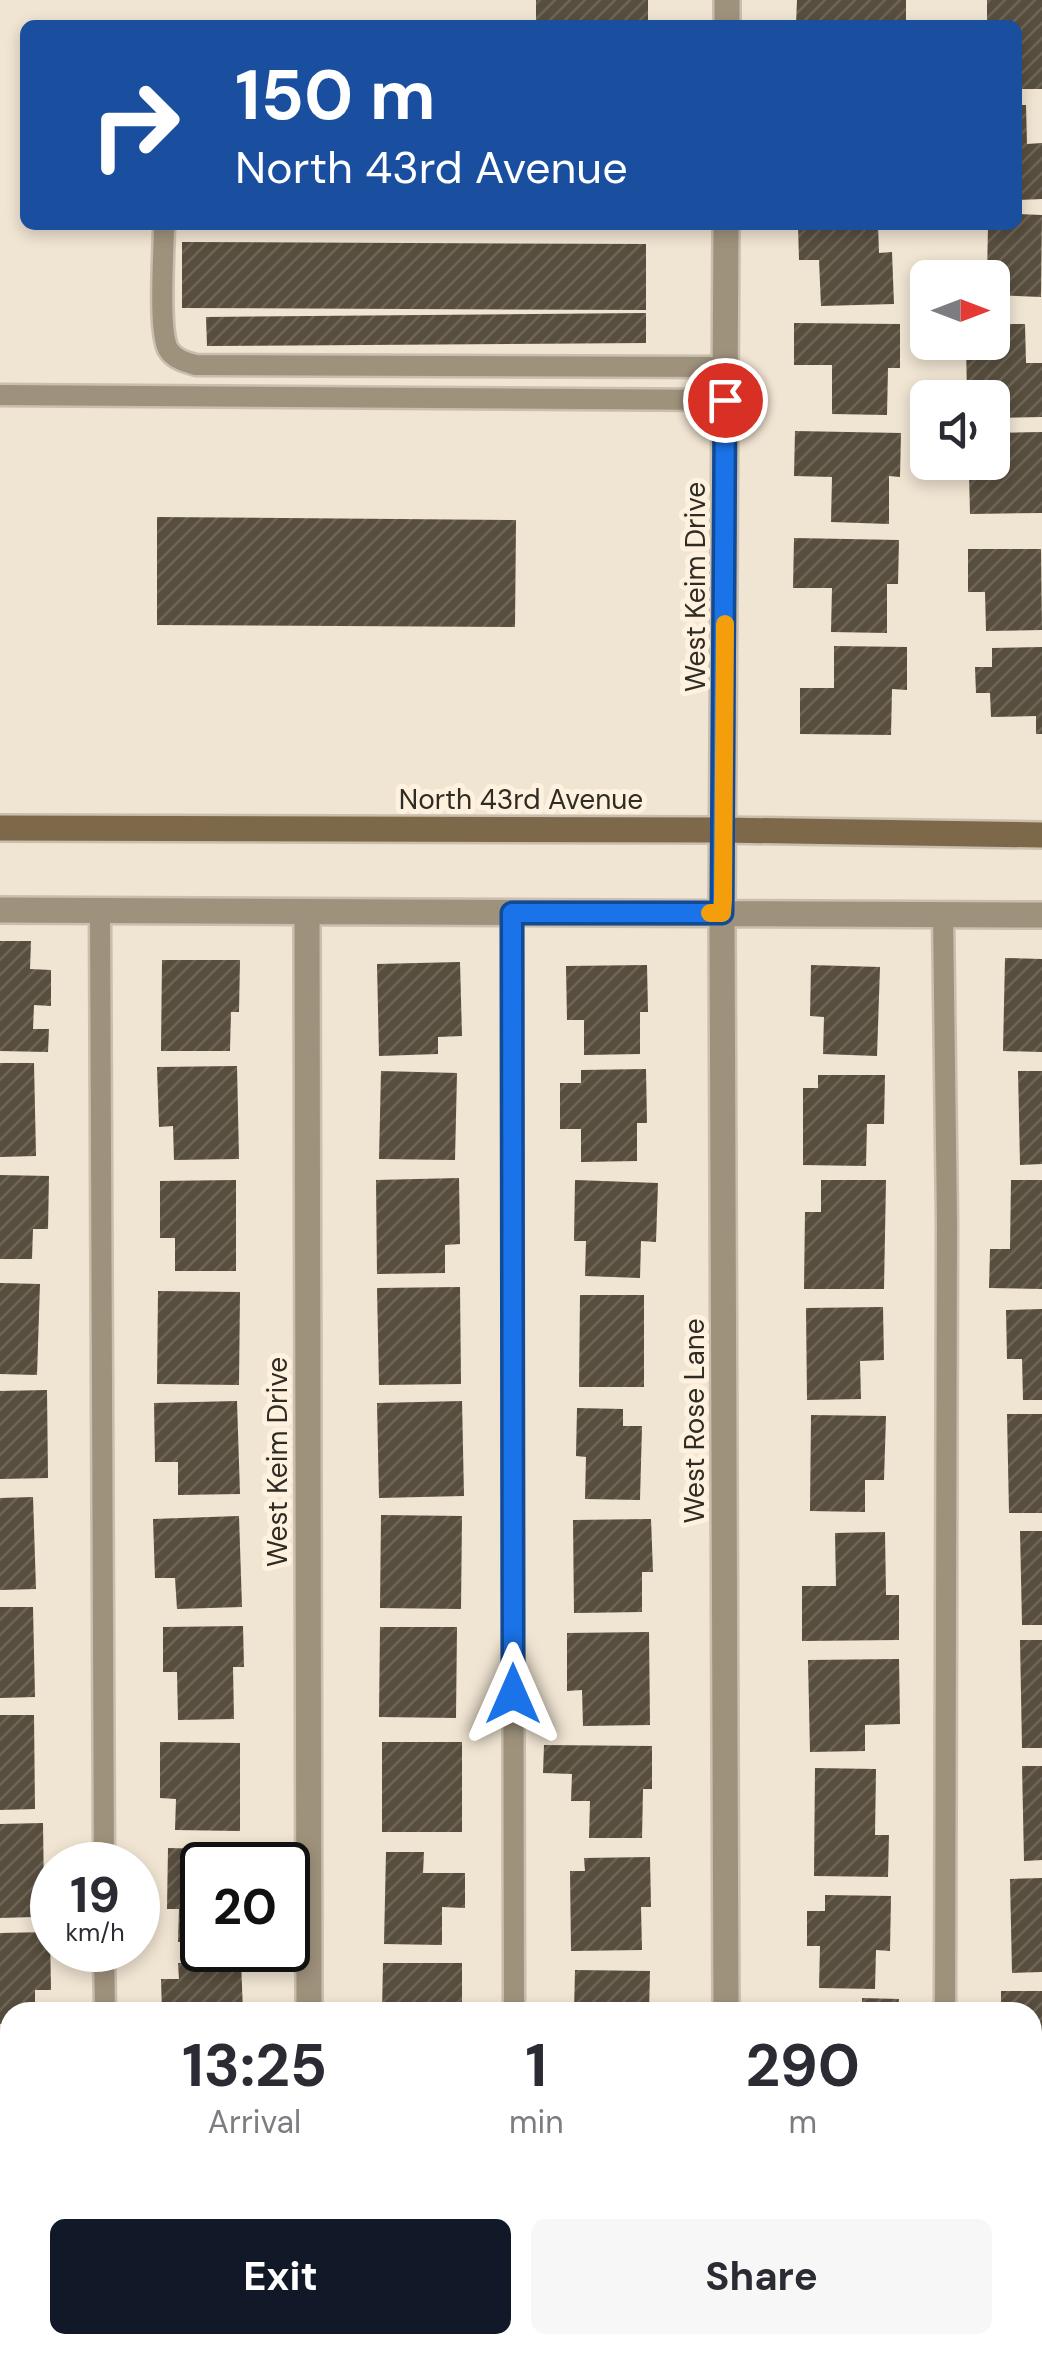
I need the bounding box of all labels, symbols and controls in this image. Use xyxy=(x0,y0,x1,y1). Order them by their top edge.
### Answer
text: 150 m xyxy=(235,50,436,141)
icon: right xyxy=(70,60,200,190)
text: North 43rd Avenue xyxy=(235,138,628,197)
north arrow xyxy=(910,260,1010,360)
map controls xyxy=(910,260,1010,480)
pin xyxy=(683,358,768,443)
icon: arrive xyxy=(698,373,753,428)
button: sound xyxy=(910,380,1010,480)
street label: West Keim Drive xyxy=(677,482,714,692)
street label: North 43rd Avenue xyxy=(399,781,643,818)
street label: West Rose Lane xyxy=(676,1318,713,1524)
street label: West Keim Drive xyxy=(259,1357,296,1567)
position arrow xyxy=(461,1642,565,1746)
speed limit sign: 20 xyxy=(180,1842,310,1972)
text: 19 xyxy=(70,1862,120,1928)
text: km/h xyxy=(65,1916,125,1949)
text: 13:25 xyxy=(182,2026,327,2105)
text: 1 xyxy=(525,2026,547,2105)
text: 290 xyxy=(745,2026,860,2105)
text: Arrival xyxy=(208,2101,301,2143)
text: min xyxy=(509,2101,564,2143)
text: m xyxy=(788,2101,817,2143)
button: Exit xyxy=(50,2219,511,2334)
button: Share xyxy=(531,2219,992,2334)

